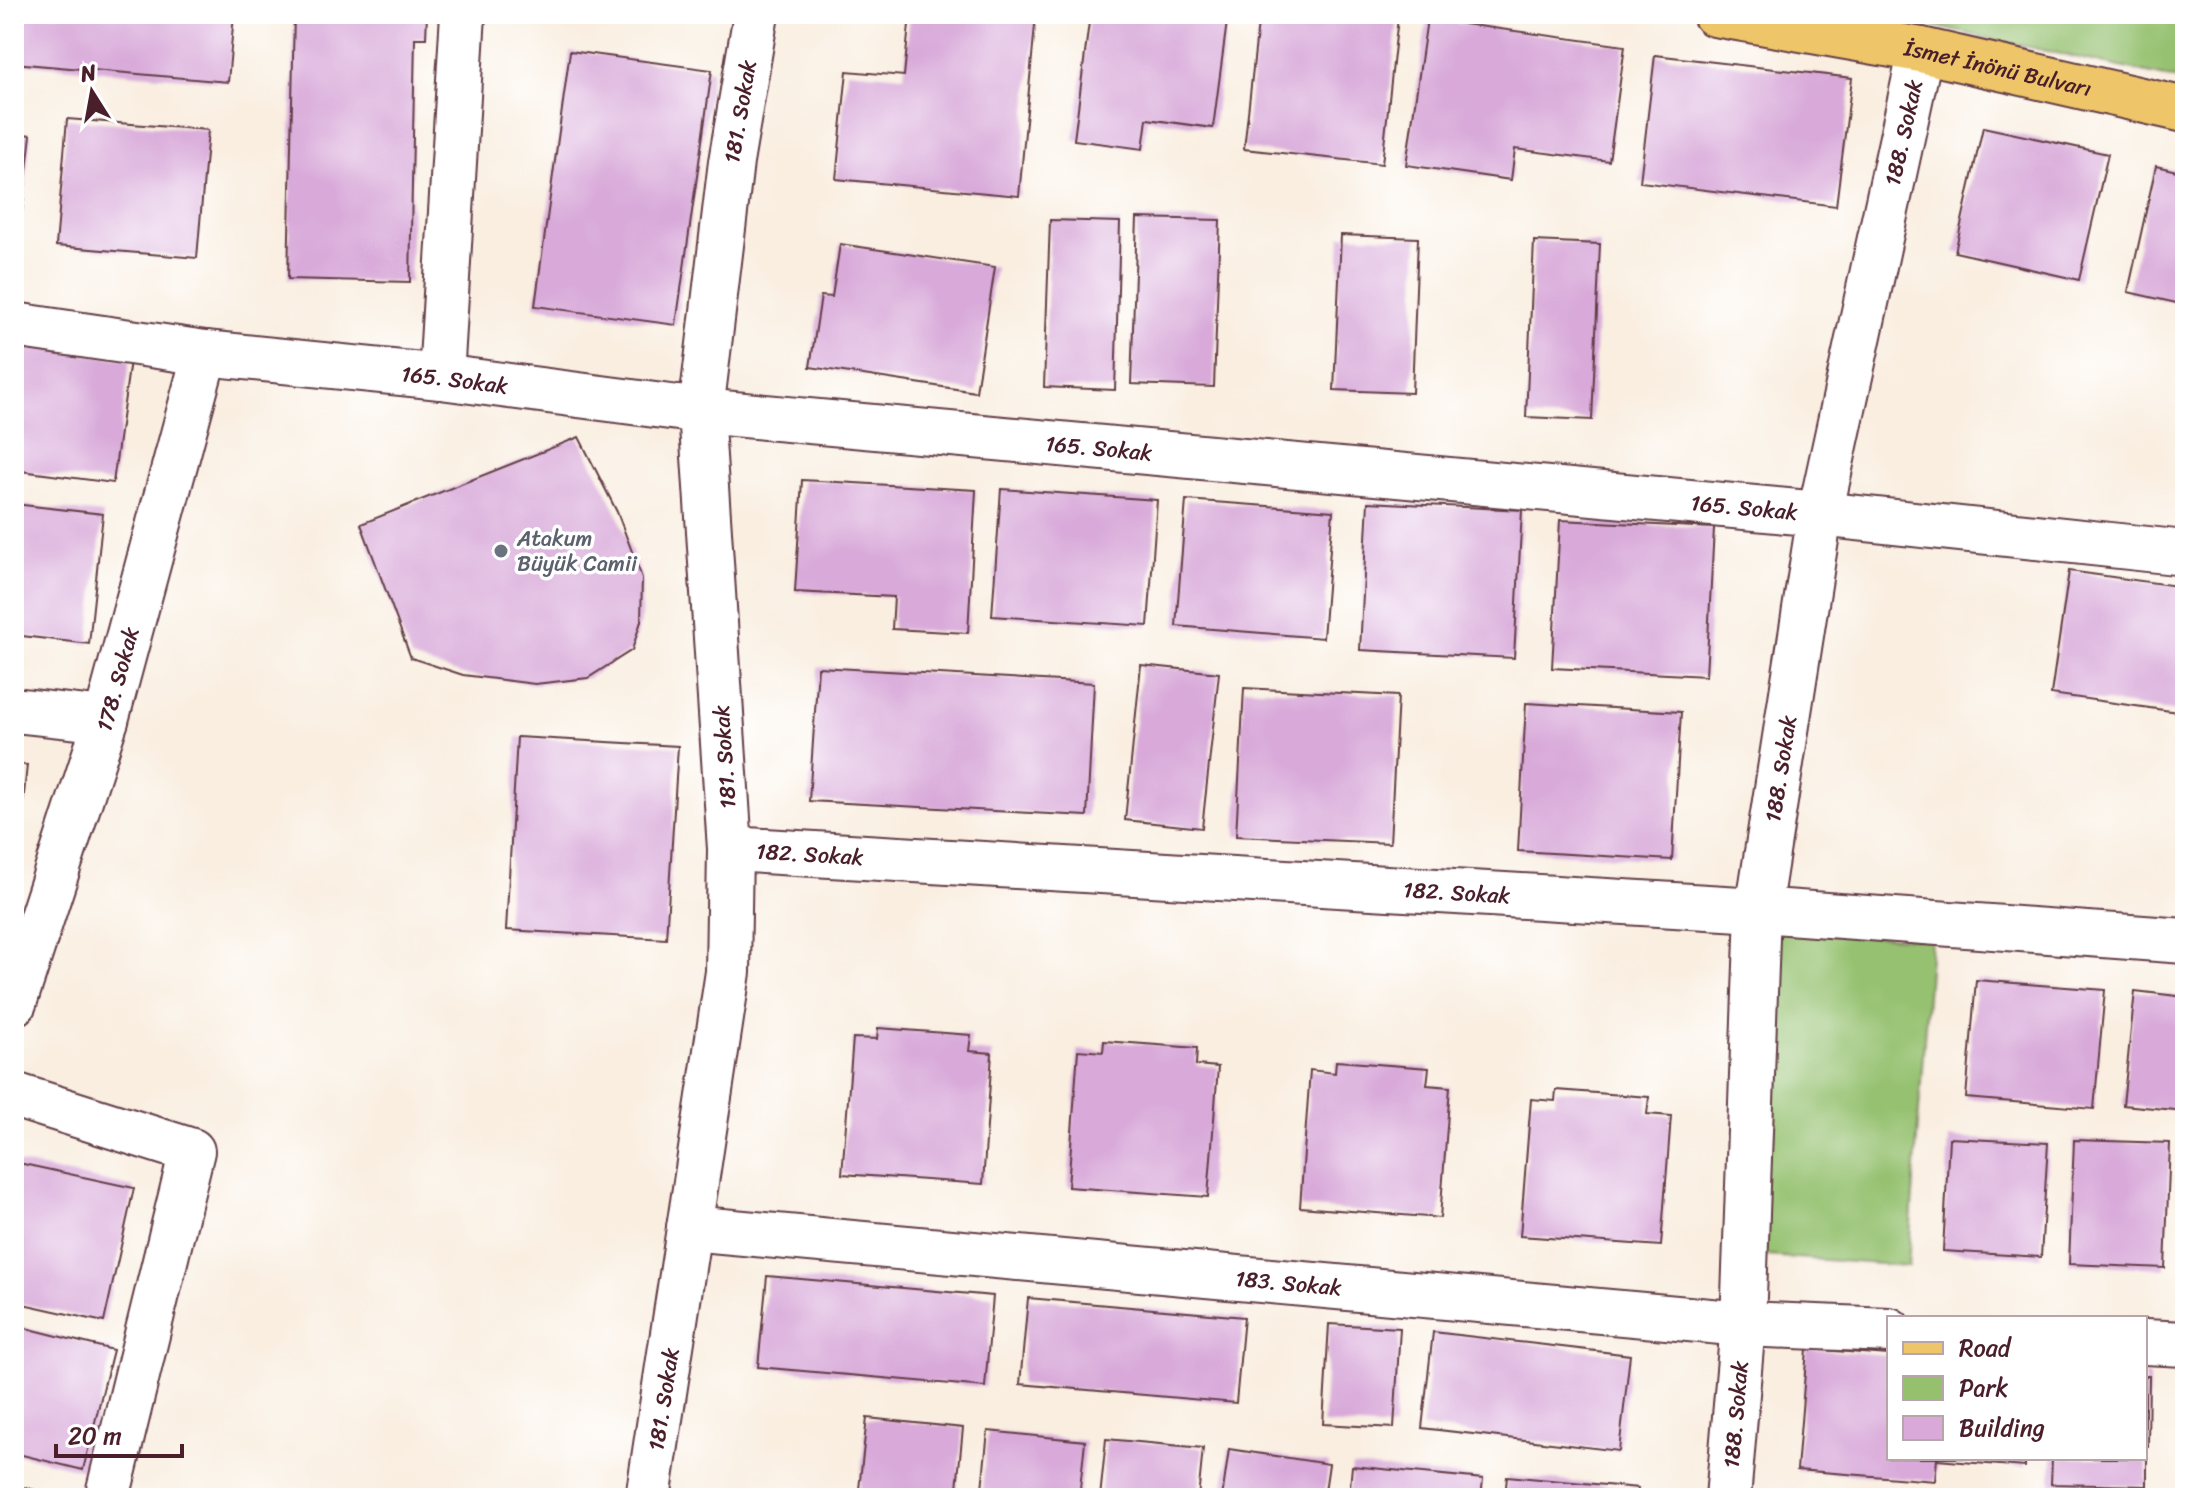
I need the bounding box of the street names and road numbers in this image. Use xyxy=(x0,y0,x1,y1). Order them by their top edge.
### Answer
street label: İsmet İnönü Bulvarı xyxy=(1900,28,2095,108)
street label: 181. Sokak xyxy=(712,57,768,166)
street label: 188. Sokak xyxy=(1873,76,1934,190)
street label: 165. Sokak xyxy=(399,354,511,406)
street label: 165. Sokak xyxy=(1044,424,1154,472)
street label: 165. Sokak xyxy=(1689,483,1800,532)
street label: 178. Sokak xyxy=(84,622,150,737)
street label: 181. Sokak xyxy=(701,703,748,810)
street label: 188. Sokak xyxy=(1753,712,1808,825)
street label: 182. Sokak xyxy=(755,832,865,877)
street label: 182. Sokak xyxy=(1402,870,1512,915)
street label: 183. Sokak xyxy=(1234,1259,1344,1307)
street label: 181. Sokak xyxy=(636,1345,691,1454)
street label: 188. Sokak xyxy=(1712,1359,1760,1470)

